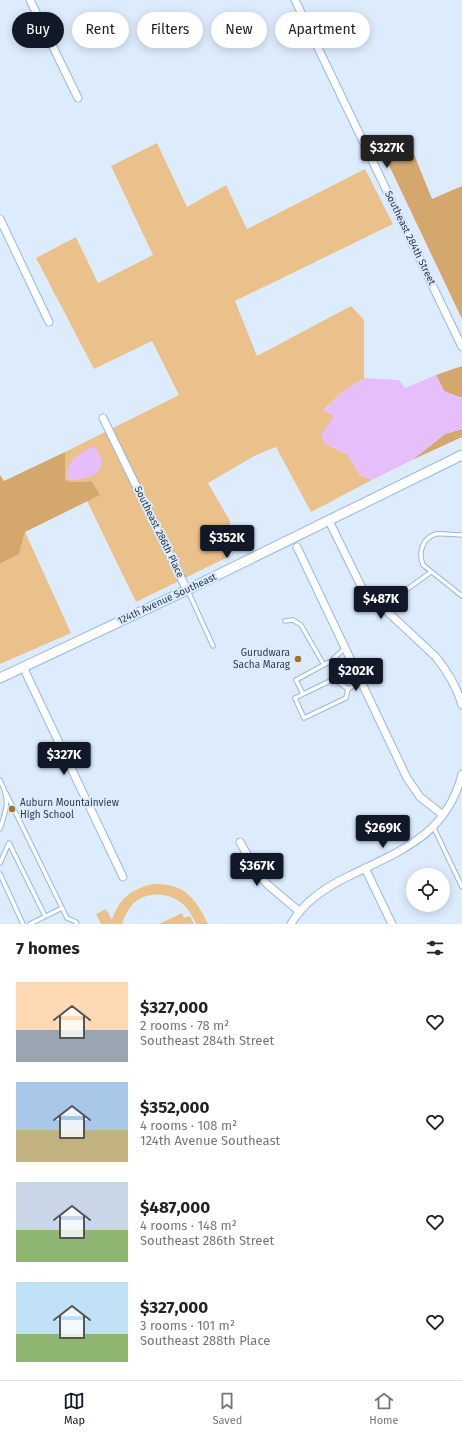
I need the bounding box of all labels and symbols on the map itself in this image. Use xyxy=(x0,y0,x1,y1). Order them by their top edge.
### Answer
pin: $327K xyxy=(359,135,415,169)
street label: Southeast 284th Street xyxy=(382,189,438,287)
street label: Southeast 286th Place xyxy=(132,484,186,580)
pin: $352K xyxy=(199,525,255,559)
street label: 124th Avenue Southeast xyxy=(116,571,219,627)
pin: $487K xyxy=(353,586,409,620)
place label: Gurudwara Sacha Marag xyxy=(233,647,291,671)
marker: Gurudwara Sacha Marag xyxy=(293,654,303,664)
pin: $202K xyxy=(328,658,384,692)
pin: $327K xyxy=(36,742,92,776)
place label: Auburn Mountainview High School xyxy=(20,797,119,821)
marker: Auburn Mountainview High School xyxy=(7,804,17,814)
pin: $269K xyxy=(355,815,411,849)
pin: $367K xyxy=(229,853,285,887)

